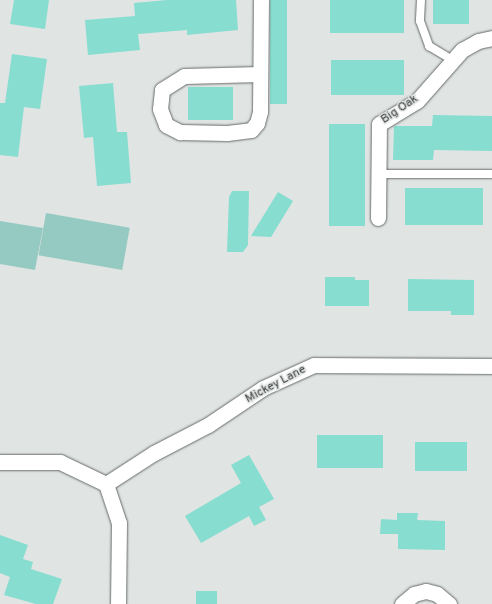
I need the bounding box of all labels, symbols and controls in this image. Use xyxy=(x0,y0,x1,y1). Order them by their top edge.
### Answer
street label: Big Oak xyxy=(379,92,421,128)
street label: Mickey Lane xyxy=(243,363,309,407)

